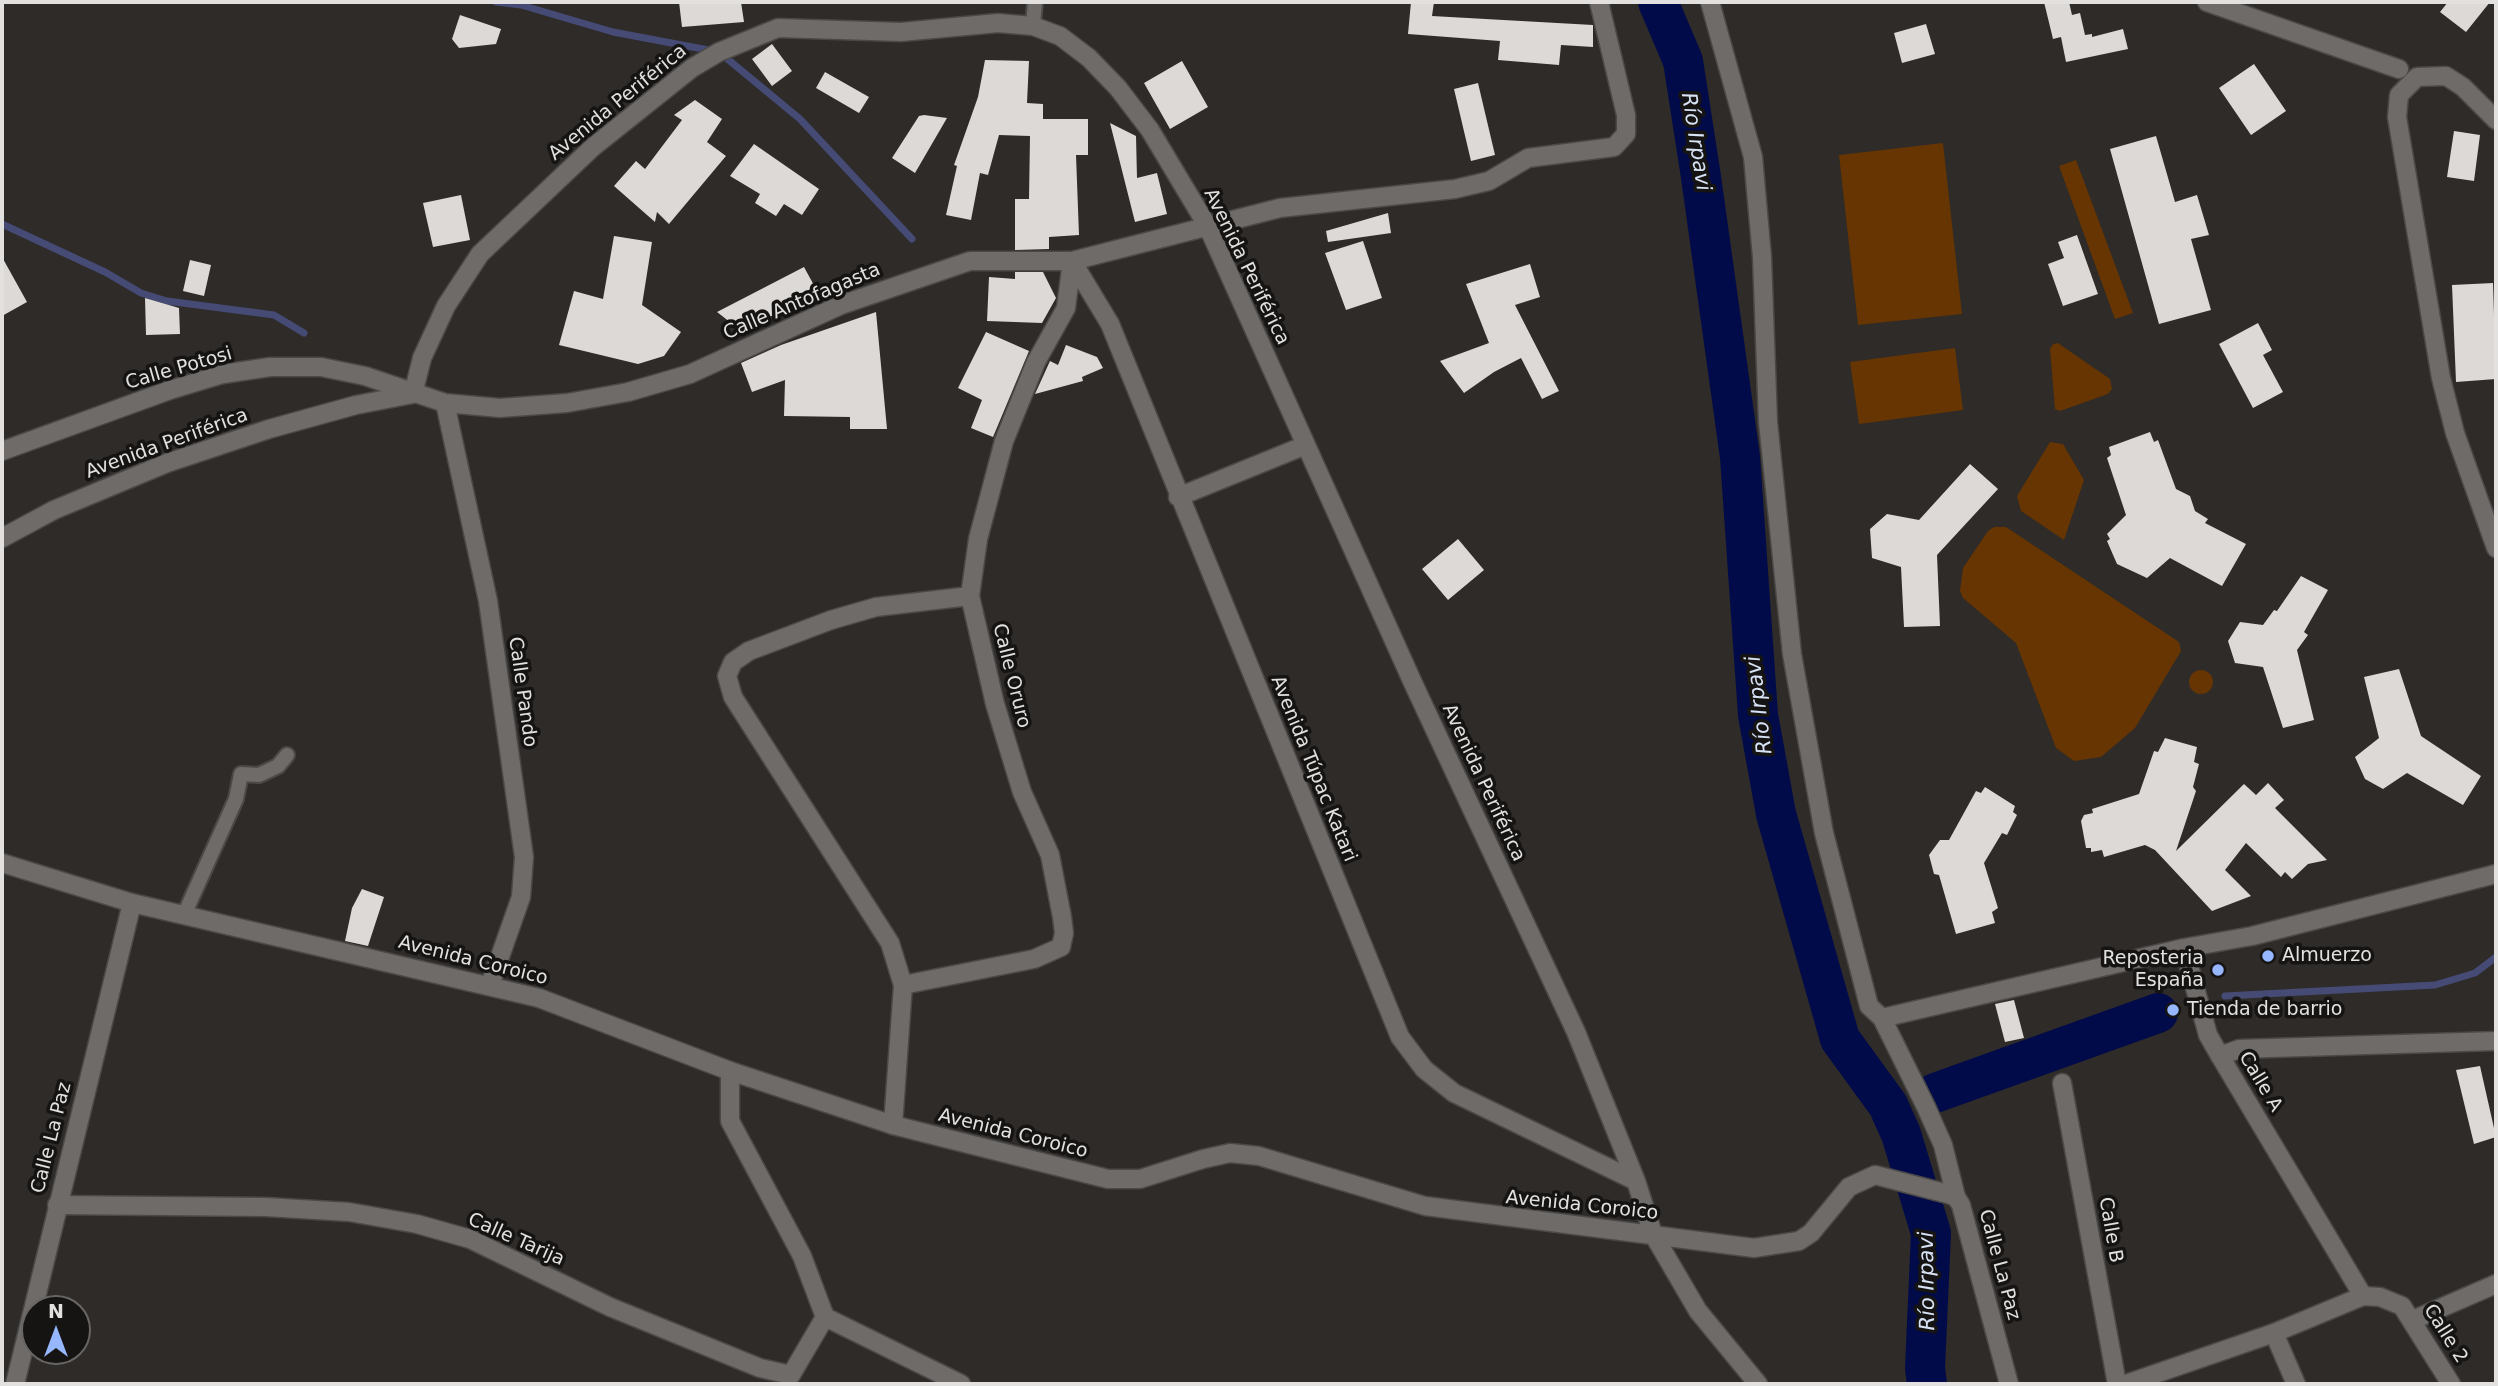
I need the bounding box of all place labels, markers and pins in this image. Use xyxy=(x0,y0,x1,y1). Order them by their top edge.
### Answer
place label: Almuerzo xyxy=(2282,945,2372,967)
place label: Reposteria España xyxy=(2103,948,2204,992)
marker: Almuerzo xyxy=(2260,948,2276,964)
marker: Reposteria España xyxy=(2210,962,2226,978)
place label: Tienda de barrio xyxy=(2187,999,2342,1021)
marker: Tienda de barrio xyxy=(2165,1002,2181,1018)

